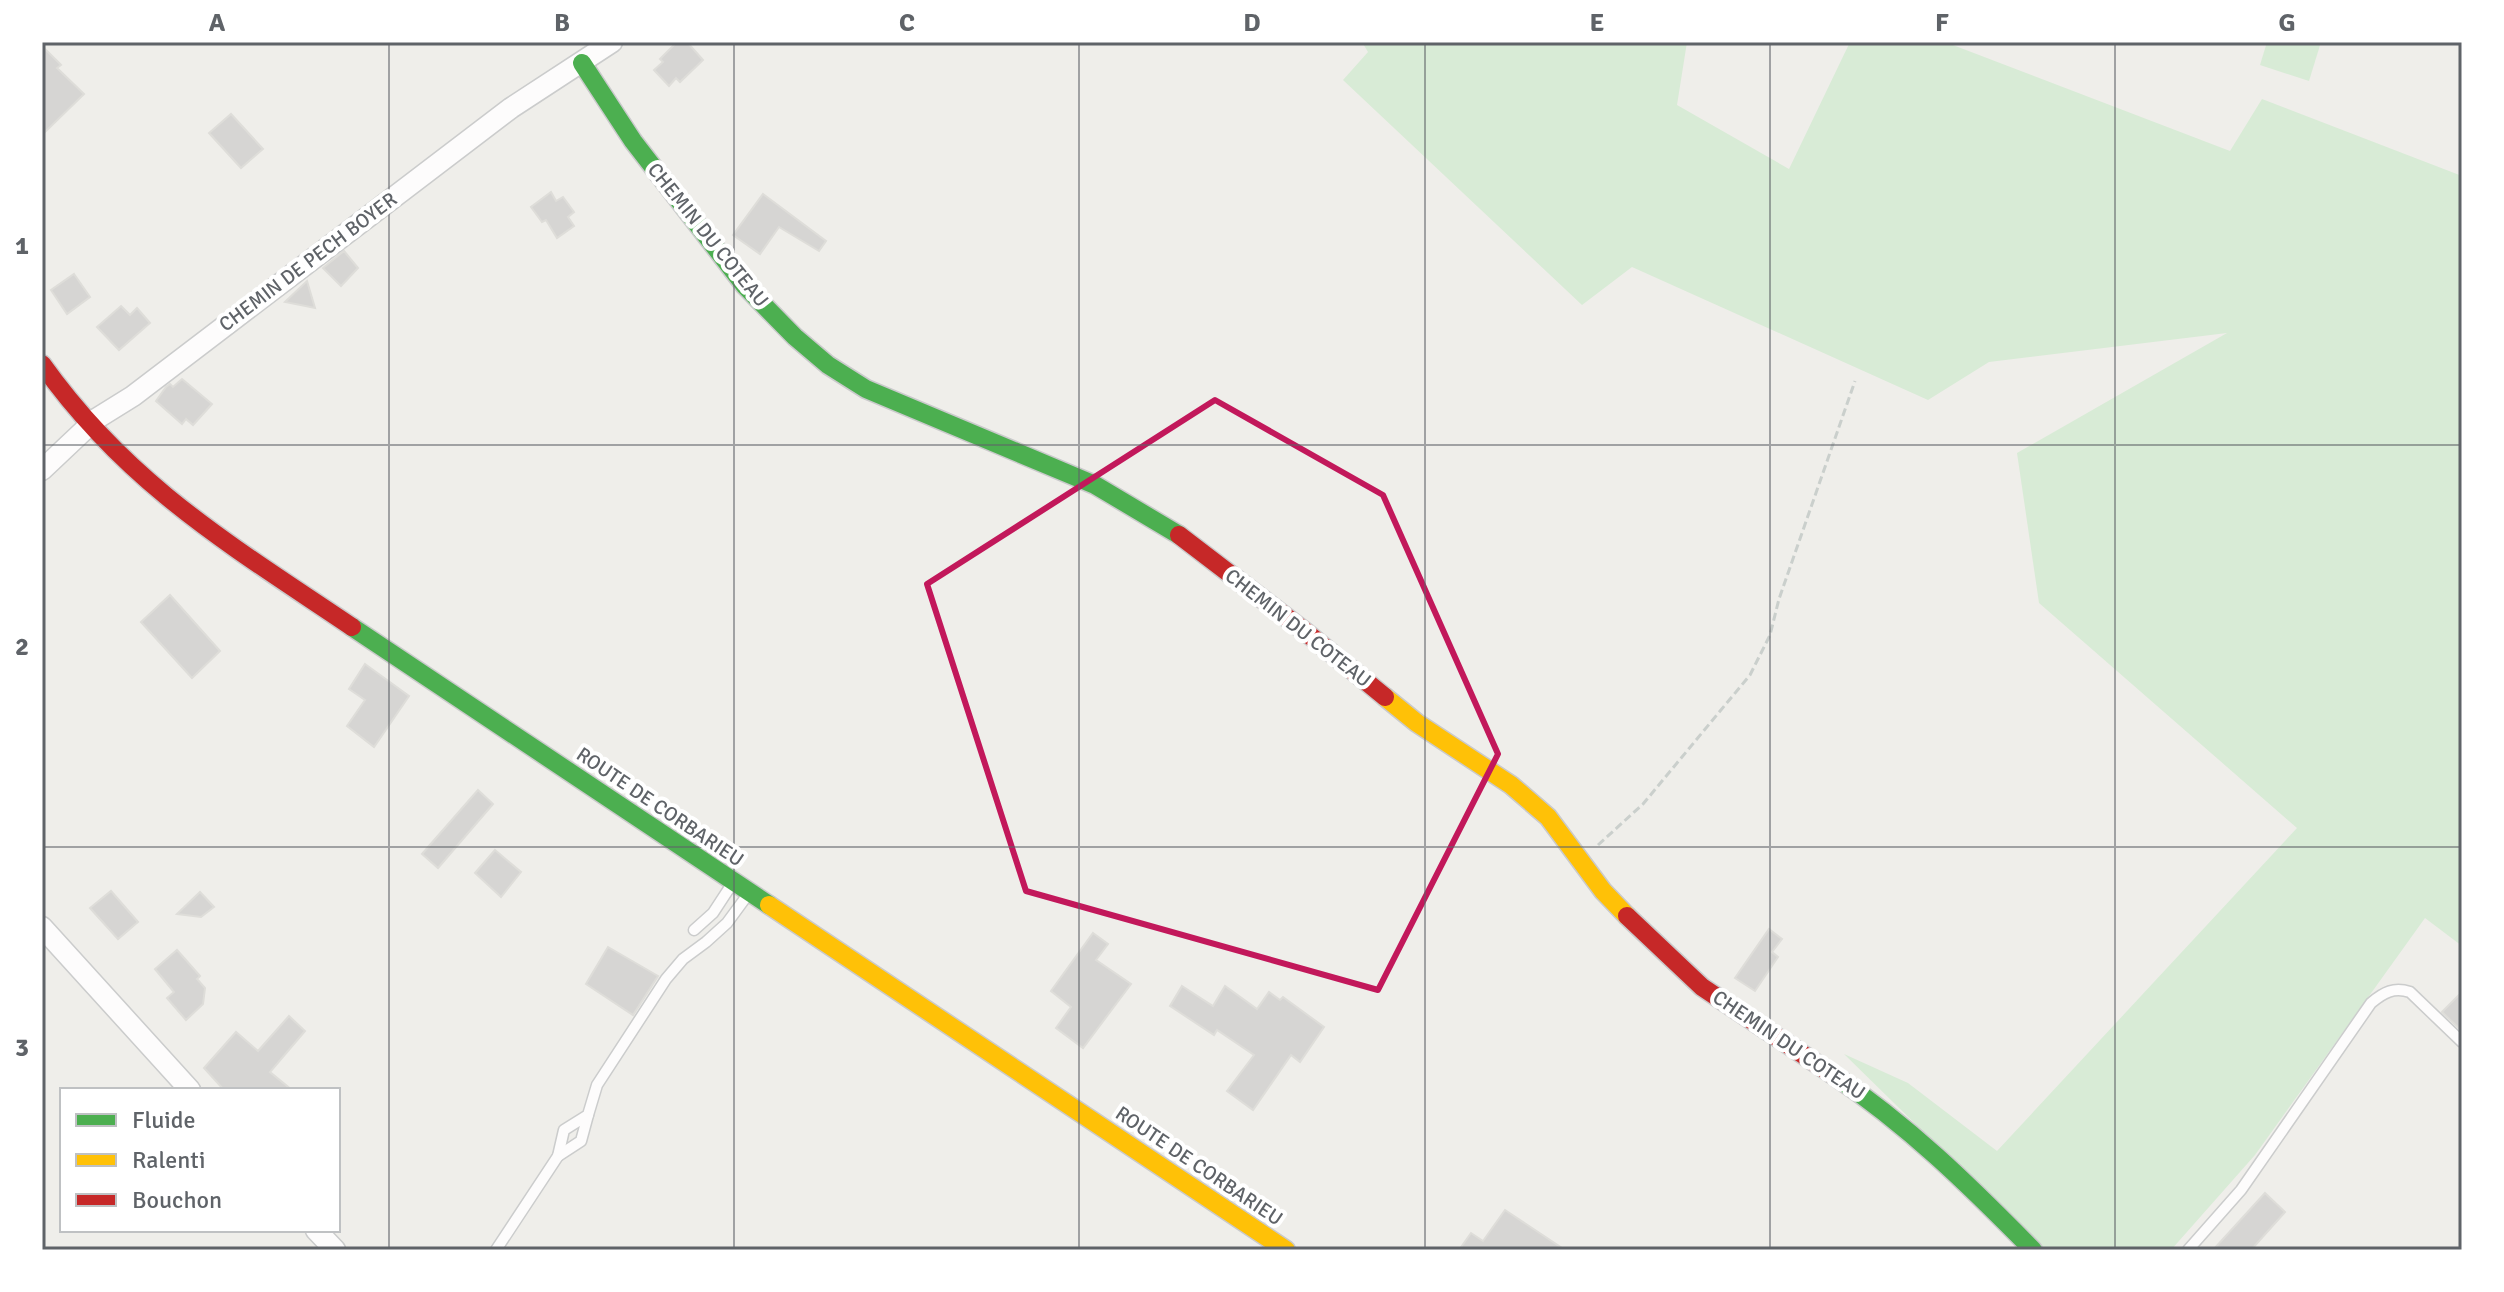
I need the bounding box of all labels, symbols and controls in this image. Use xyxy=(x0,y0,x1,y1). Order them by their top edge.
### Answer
text: A xyxy=(209,7,226,39)
text: B xyxy=(554,7,570,39)
text: C xyxy=(899,7,915,39)
text: D xyxy=(1243,7,1261,39)
text: E xyxy=(1590,7,1604,39)
text: F xyxy=(1935,7,1949,39)
text: G xyxy=(2278,7,2296,39)
street label: CHEMIN DU COTEAU xyxy=(642,158,774,312)
street label: CHEMIN DE PECH BOYER xyxy=(214,187,402,337)
text: 1 xyxy=(15,230,29,262)
street label: CHEMIN DU COTEAU xyxy=(1220,563,1376,693)
text: 2 xyxy=(15,631,29,663)
street label: ROUTE DE CORBARIEU xyxy=(572,742,748,872)
street label: CHEMIN DU COTEAU xyxy=(1708,985,1870,1105)
text: 3 xyxy=(15,1032,29,1064)
legend xyxy=(60,1088,340,1232)
street label: ROUTE DE CORBARIEU xyxy=(1111,1101,1287,1231)
text: Fluide xyxy=(132,1105,196,1135)
text: Ralenti xyxy=(132,1145,205,1175)
text: Bouchon xyxy=(132,1185,222,1215)

